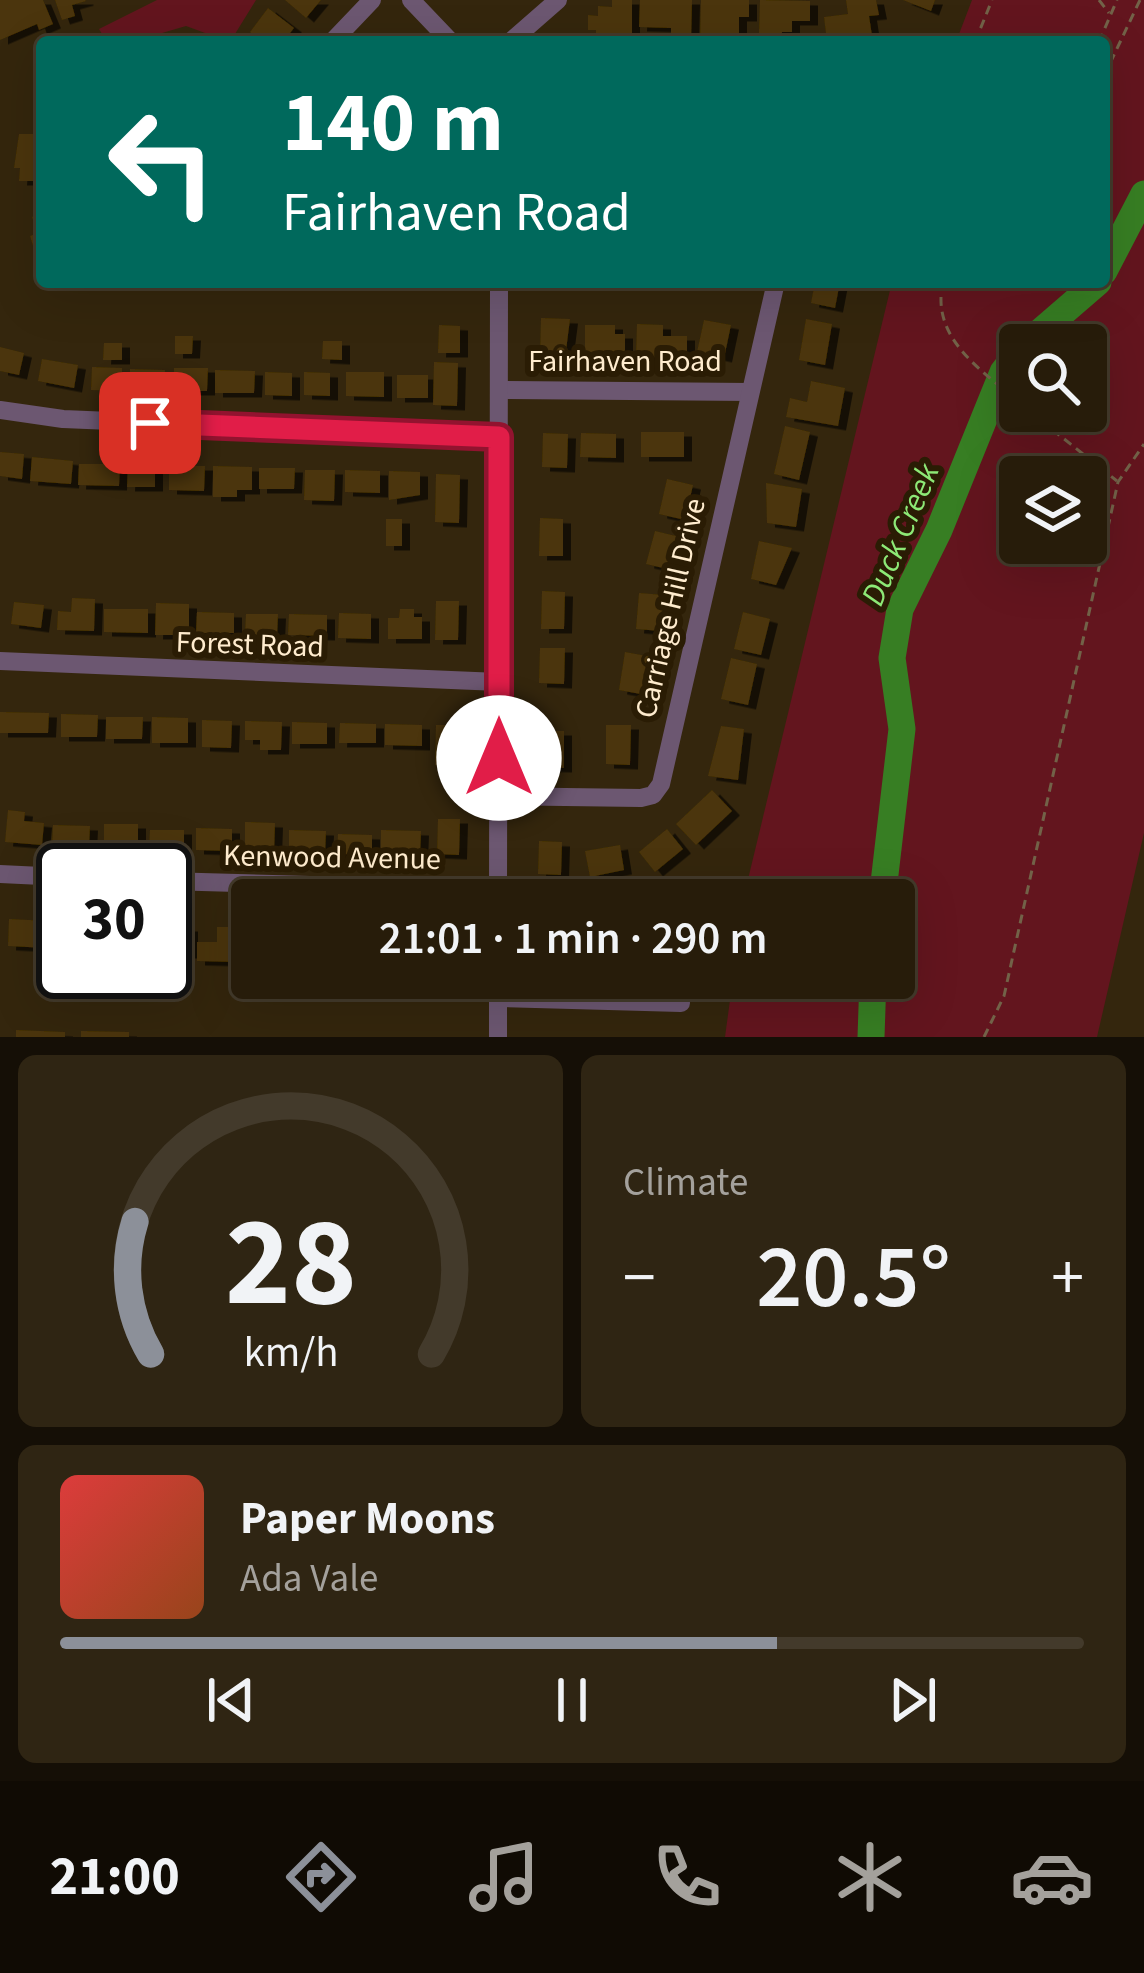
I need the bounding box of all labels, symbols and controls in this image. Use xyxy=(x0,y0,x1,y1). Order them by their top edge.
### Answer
text: 140 m xyxy=(282,64,504,184)
icon: left xyxy=(84,84,240,240)
text: Fairhaven Road xyxy=(282,175,631,252)
map controls xyxy=(999,324,1107,564)
button: search xyxy=(999,324,1107,432)
street label: Fairhaven Road xyxy=(528,340,722,383)
pin xyxy=(99,372,201,474)
icon: arrive xyxy=(117,390,183,456)
water label: Duck Creek xyxy=(849,455,952,613)
button: layers xyxy=(999,456,1107,564)
street label: Carriage Hill Drive xyxy=(624,494,717,722)
street label: Forest Road xyxy=(175,620,325,669)
position arrow xyxy=(436,695,562,821)
street label: Kenwood Avenue xyxy=(223,834,441,881)
speed limit sign: 30 xyxy=(36,843,192,999)
text: 21:01 · 1 min · 290 m xyxy=(379,907,767,971)
text: Climate xyxy=(623,1155,748,1211)
text: 28 xyxy=(225,1175,356,1353)
text: 20.5° xyxy=(756,1214,951,1342)
text: − xyxy=(623,1231,656,1325)
text: + xyxy=(1051,1231,1084,1325)
text: km/h xyxy=(243,1322,338,1383)
text: Paper Moons xyxy=(240,1487,495,1551)
text: Ada Vale xyxy=(240,1551,378,1607)
icon: previous xyxy=(198,1667,264,1733)
icon: pause xyxy=(539,1667,605,1733)
icon: next xyxy=(880,1667,946,1733)
icon: directions xyxy=(279,1835,363,1919)
icon: music xyxy=(462,1835,546,1919)
icon: phone xyxy=(645,1835,729,1919)
icon: climate xyxy=(828,1835,912,1919)
icon: car xyxy=(1010,1835,1094,1919)
text: 21:00 xyxy=(49,1839,180,1916)

